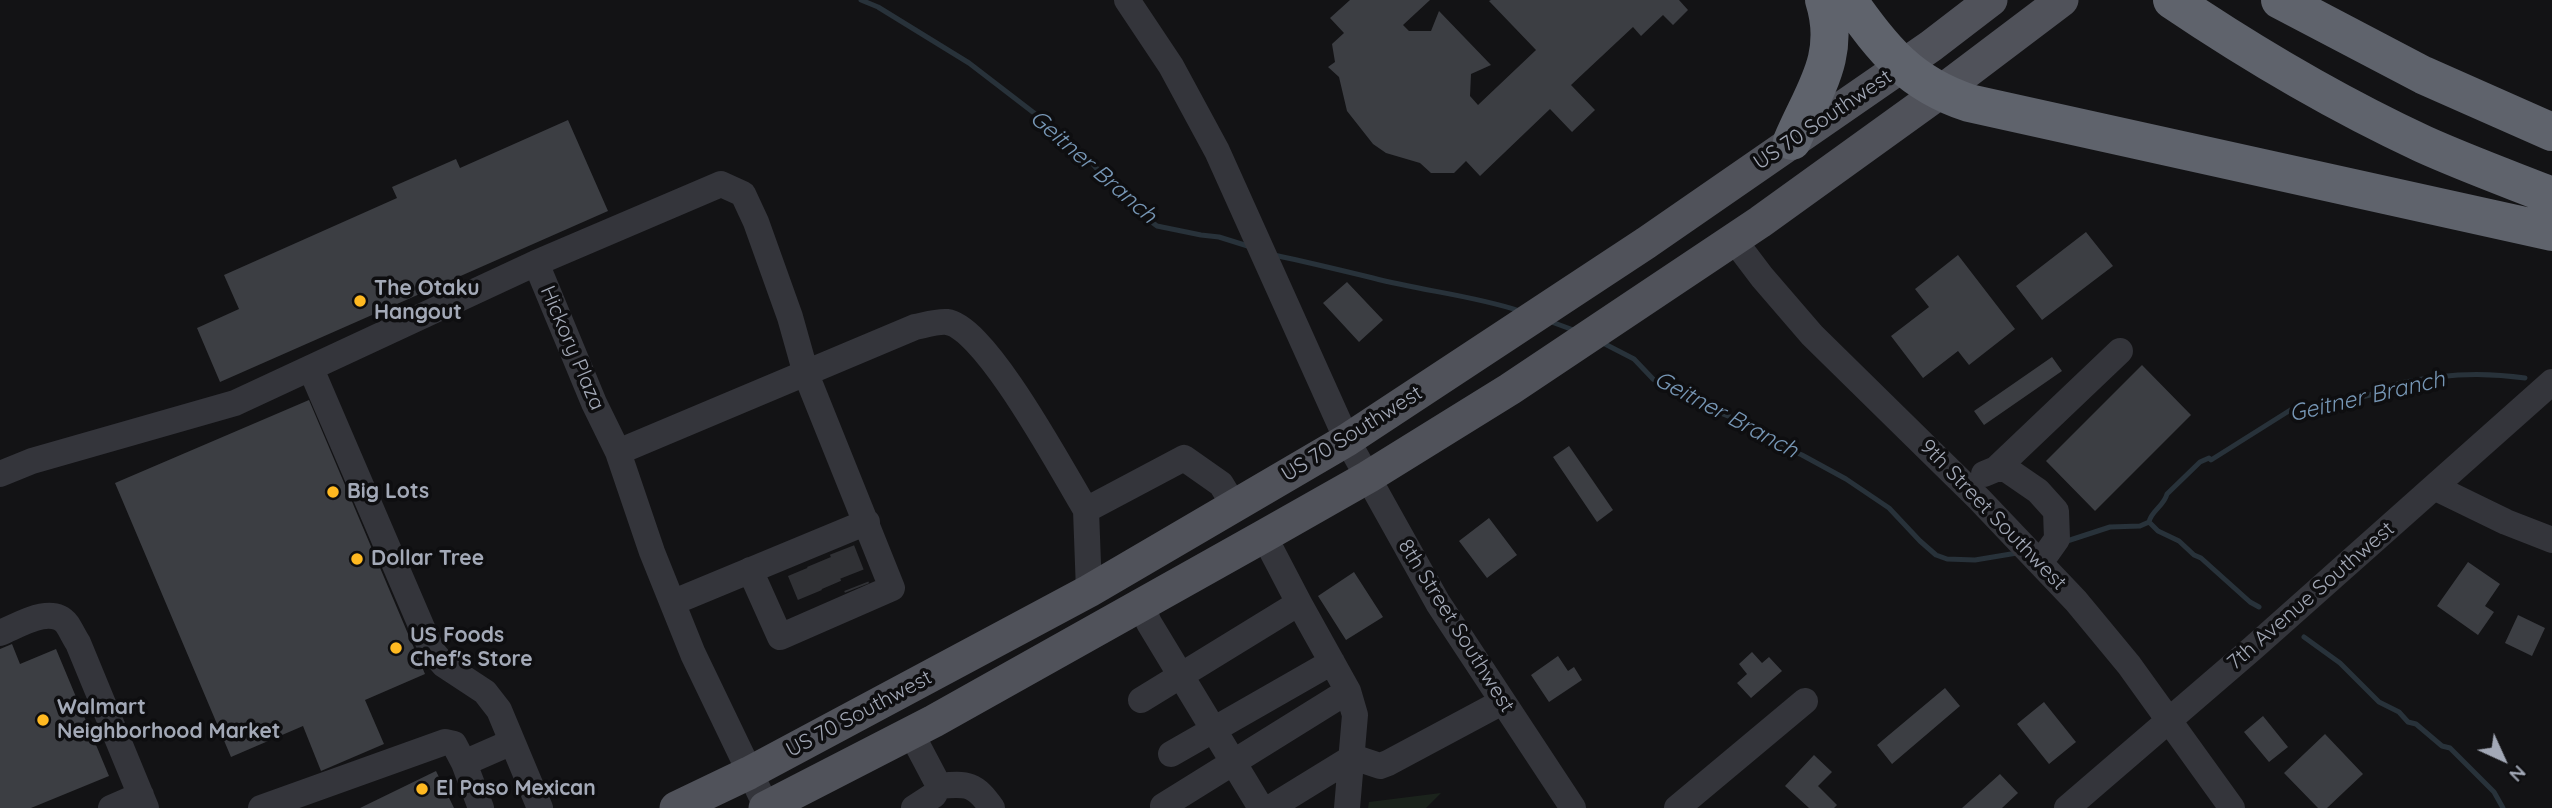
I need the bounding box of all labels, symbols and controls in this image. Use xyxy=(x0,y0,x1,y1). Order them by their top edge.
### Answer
street label: US 70 Southwest xyxy=(1749,64,1897,176)
water label: Geitner Branch xyxy=(1024,104,1162,230)
place label: The Otaku Hangout xyxy=(374,276,480,326)
street label: Hickory Plaza xyxy=(535,282,609,414)
marker: The Otaku Hangout xyxy=(352,293,368,309)
water label: Geitner Branch xyxy=(1649,366,1803,464)
water label: Geitner Branch xyxy=(2286,366,2448,428)
street label: US 70 Southwest xyxy=(1277,381,1427,487)
street label: 9th Street Southwest xyxy=(1915,434,2071,596)
place label: Big Lots xyxy=(347,479,429,505)
marker: Big Lots xyxy=(325,484,341,500)
street label: 7th Avenue Southwest xyxy=(2222,517,2400,675)
street label: 8th Street Southwest xyxy=(1392,535,1520,717)
place label: Dollar Tree xyxy=(371,546,484,572)
marker: Dollar Tree xyxy=(349,551,365,567)
place label: US Foods Chef's Store xyxy=(410,623,533,673)
marker: US Foods Chef's Store xyxy=(388,640,404,656)
street label: US 70 Southwest xyxy=(782,665,936,763)
place label: Walmart Neighborhood Market xyxy=(57,695,280,745)
marker: Walmart Neighborhood Market xyxy=(35,712,51,728)
north arrow xyxy=(2468,724,2538,794)
text: N xyxy=(2504,760,2531,787)
place label: El Paso Mexican xyxy=(436,776,596,802)
marker: El Paso Mexican xyxy=(414,781,430,797)

